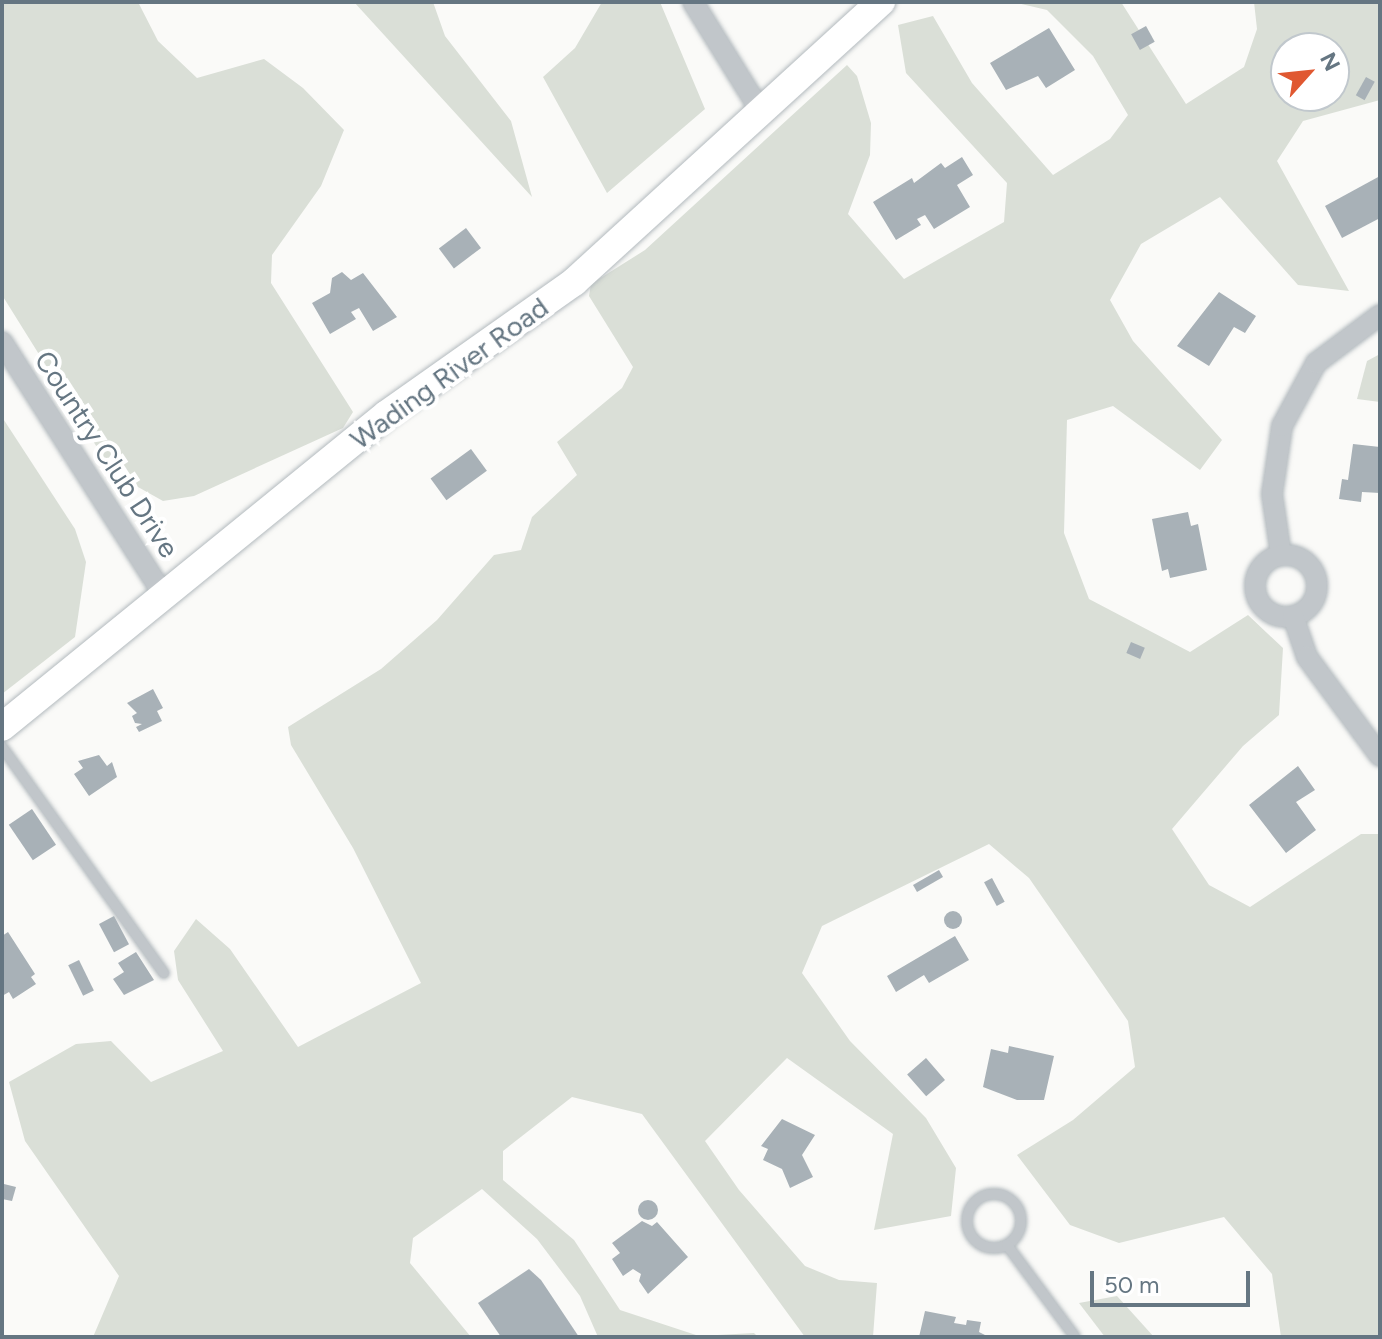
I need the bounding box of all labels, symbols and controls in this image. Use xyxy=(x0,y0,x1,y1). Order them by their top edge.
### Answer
north arrow xyxy=(1270,32,1350,112)
text: N xyxy=(1314,48,1346,75)
street label: Wading River Road xyxy=(344,290,554,456)
street label: Country Club Drive xyxy=(28,344,186,564)
scale bar xyxy=(1094,1255,1254,1305)
text: 50 m xyxy=(1104,1270,1160,1299)

